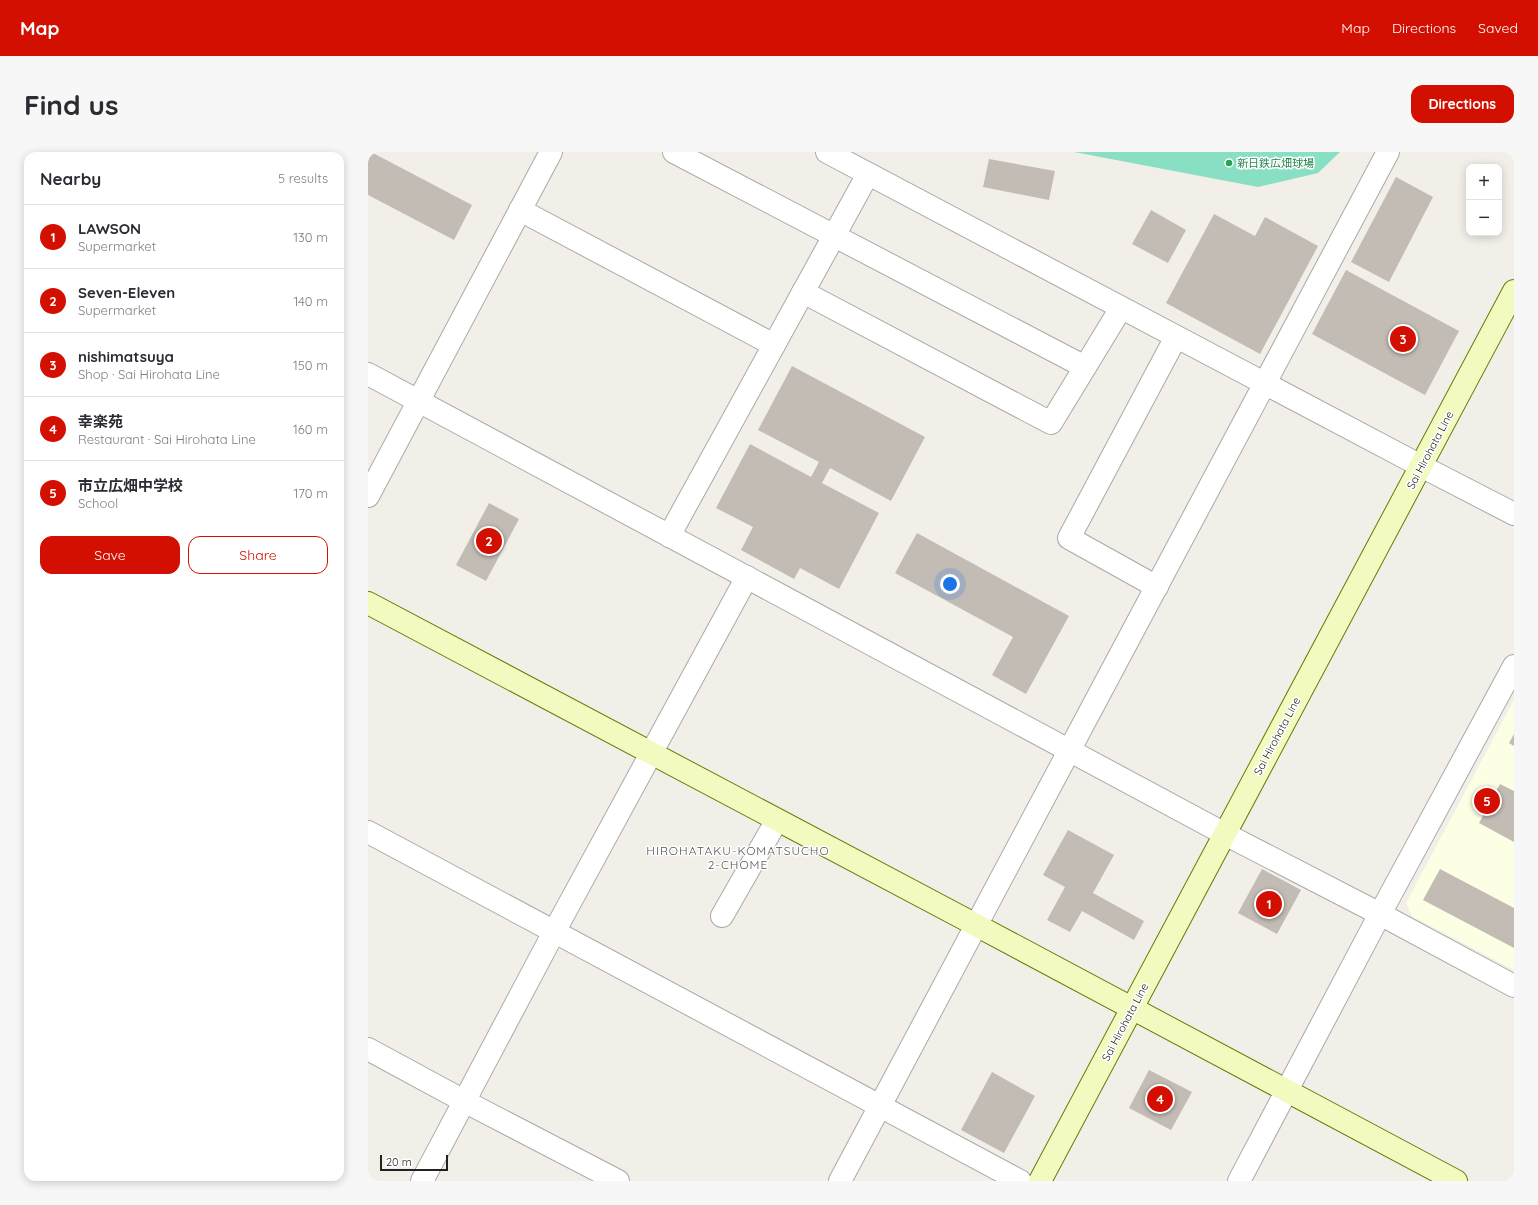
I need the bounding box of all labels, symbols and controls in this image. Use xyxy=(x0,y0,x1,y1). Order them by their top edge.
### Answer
text: Map xyxy=(20,16,59,40)
text: Map xyxy=(1341,19,1370,37)
text: Directions xyxy=(1392,19,1456,37)
text: Saved xyxy=(1478,19,1518,37)
button: Directions xyxy=(1411,85,1514,123)
text: Find us xyxy=(24,87,118,122)
place label: 新日鉄広畑球場 xyxy=(1237,156,1314,170)
marker: 新日鉄広畑球場 xyxy=(1224,158,1234,168)
map controls xyxy=(1466,164,1502,236)
button: + xyxy=(1466,164,1502,200)
text: Nearby xyxy=(40,168,101,189)
text: 5 results xyxy=(278,170,328,186)
button: − xyxy=(1466,200,1502,236)
text: LAWSON xyxy=(78,219,141,238)
text: 1 xyxy=(50,229,56,245)
text: 130 m xyxy=(293,229,328,245)
text: Supermarket xyxy=(78,238,156,254)
text: Seven-Eleven xyxy=(78,283,175,302)
text: 2 xyxy=(49,293,57,309)
text: 140 m xyxy=(293,293,328,309)
text: Supermarket xyxy=(78,302,156,318)
pin: 3 xyxy=(1390,324,1416,354)
text: nishimatsuya xyxy=(78,347,174,366)
text: 3 xyxy=(50,357,56,373)
text: 150 m xyxy=(293,357,328,373)
text: Shop · Sai Hirohata Line xyxy=(78,366,220,382)
street label: Sai Hirohata Line xyxy=(1404,409,1456,491)
text: 幸楽苑 xyxy=(78,412,123,431)
text: 4 xyxy=(49,421,57,437)
text: 160 m xyxy=(293,421,328,437)
text: Restaurant · Sai Hirohata Line xyxy=(78,431,256,447)
text: 市立広畑中学校 xyxy=(78,476,183,495)
text: 5 xyxy=(49,485,57,501)
text: 170 m xyxy=(293,485,328,501)
text: School xyxy=(78,495,118,511)
pin: 2 xyxy=(476,526,502,556)
button: Save xyxy=(40,536,180,574)
button: Share xyxy=(188,536,328,574)
your location xyxy=(940,574,960,594)
street label: Sai Hirohata Line xyxy=(1251,695,1303,777)
pin: 5 xyxy=(1474,786,1500,816)
district label: HIROHATAKU-KOMATSUCHO 2-CHOME xyxy=(646,843,830,872)
pin: 1 xyxy=(1256,889,1282,919)
street label: Sai Hirohata Line xyxy=(1099,981,1151,1063)
pin: 4 xyxy=(1147,1084,1173,1114)
scale bar xyxy=(380,1153,448,1172)
text: 20 m xyxy=(386,1155,412,1169)

